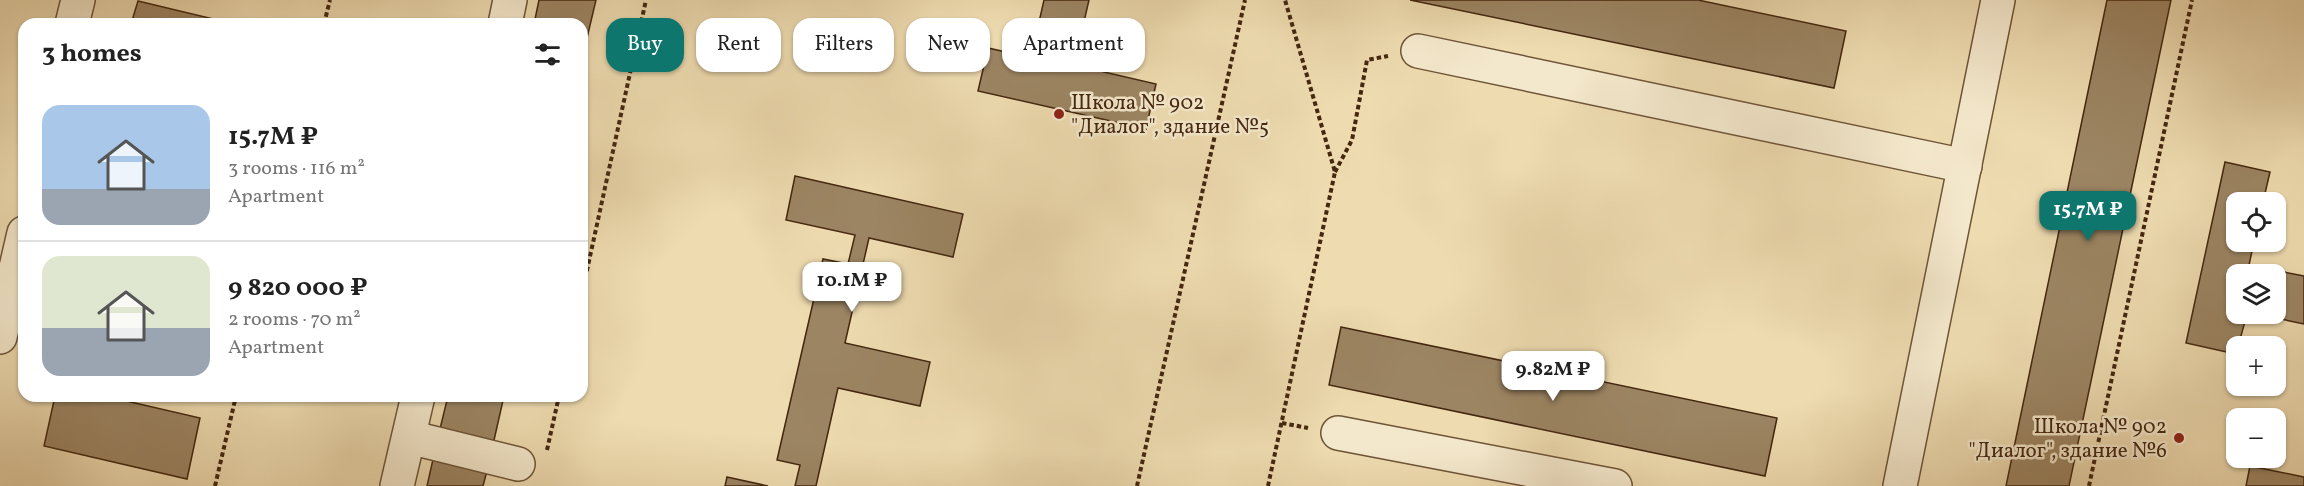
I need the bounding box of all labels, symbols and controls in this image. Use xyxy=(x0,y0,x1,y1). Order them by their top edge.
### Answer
chip: Buy xyxy=(606,18,684,72)
chip: Rent xyxy=(696,18,781,72)
chip: Filters xyxy=(793,18,894,72)
chip: New xyxy=(906,18,990,72)
chip: Apartment xyxy=(1002,18,1145,72)
text: 3 homes xyxy=(42,36,142,72)
icon: filters xyxy=(531,38,564,71)
place label: Школа № 902 "Диалог", здание №5 xyxy=(1071,89,1269,142)
marker: Школа № 902 "Диалог", здание №5 xyxy=(1052,107,1066,121)
text: 15.7M ₽ xyxy=(228,119,318,155)
icon: home xyxy=(90,129,162,201)
text: 3 rooms · 116 m² xyxy=(228,155,365,183)
text: Apartment xyxy=(228,183,324,211)
pin: 15.7M ₽ xyxy=(2033,191,2143,242)
map controls xyxy=(2226,192,2286,468)
button: locate xyxy=(2226,192,2286,252)
text: 15.7M ₽ xyxy=(2053,196,2123,224)
pin: 10.1M ₽ xyxy=(797,262,907,313)
button: layers xyxy=(2226,264,2286,324)
text: 10.1M ₽ xyxy=(816,267,888,295)
text: 9 820 000 ₽ xyxy=(228,270,368,306)
icon: home xyxy=(90,280,162,352)
text: 2 rooms · 70 m² xyxy=(228,306,361,334)
text: Apartment xyxy=(228,334,324,362)
button: + xyxy=(2226,336,2286,396)
pin: 9.82M ₽ xyxy=(1498,351,1608,402)
text: 9.82M ₽ xyxy=(1516,356,1590,384)
button: − xyxy=(2226,408,2286,468)
place label: Школа № 902 "Диалог", здание №6 xyxy=(1968,413,2167,466)
marker: Школа № 902 "Диалог", здание №6 xyxy=(2172,431,2186,445)

